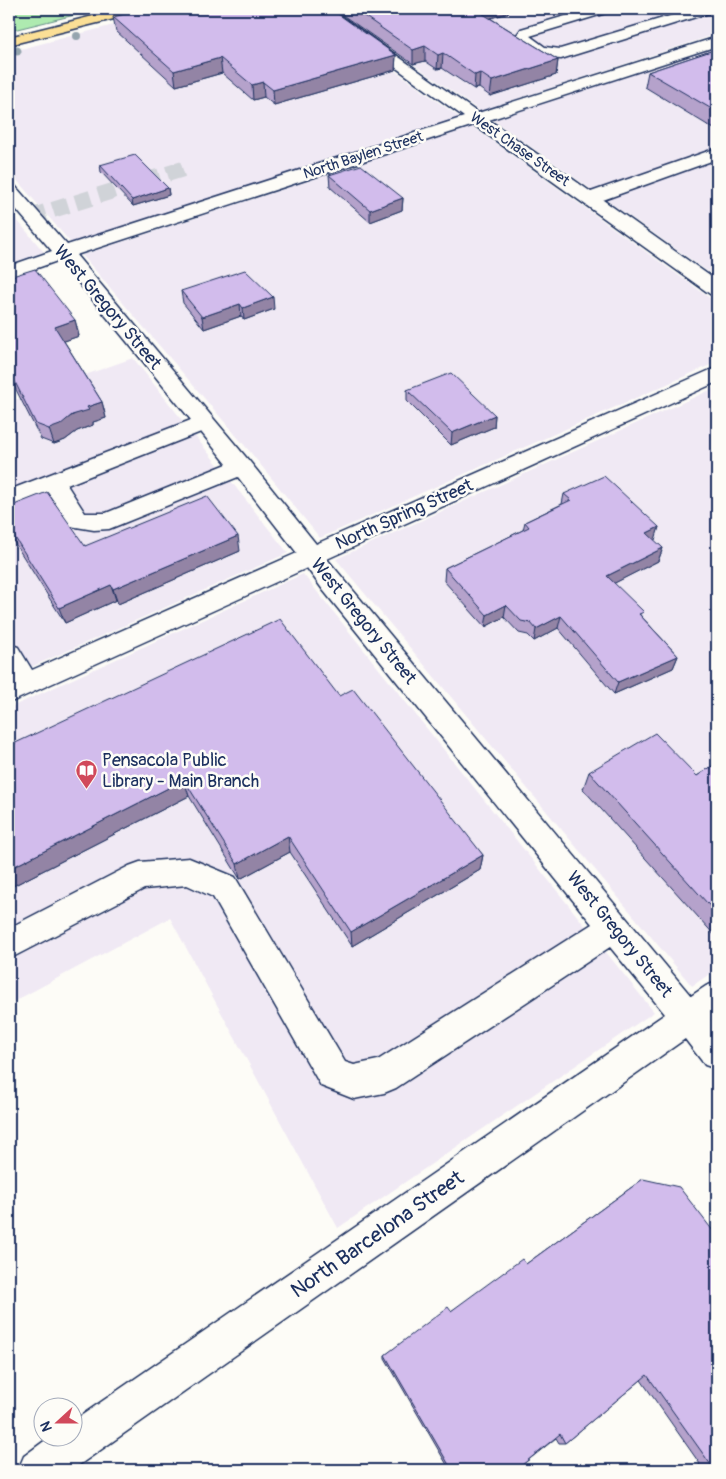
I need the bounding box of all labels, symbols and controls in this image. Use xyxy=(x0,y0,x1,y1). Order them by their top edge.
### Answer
street label: West Chase Street xyxy=(466,108,574,191)
street label: North Baylen Street xyxy=(301,127,426,184)
street label: West Gregory Street xyxy=(49,240,167,375)
street label: North Spring Street xyxy=(332,473,477,555)
street label: West Gregory Street xyxy=(306,554,422,690)
place label: Pensacola Public Library - Main Branch xyxy=(102,749,259,793)
library icon: Pensacola Public Library - Main Branch xyxy=(74,758,98,789)
street label: West Gregory Street xyxy=(562,867,678,1003)
street label: North Barcelona Street xyxy=(285,1164,470,1304)
north arrow xyxy=(32,1396,82,1446)
text: N xyxy=(37,1419,56,1434)

